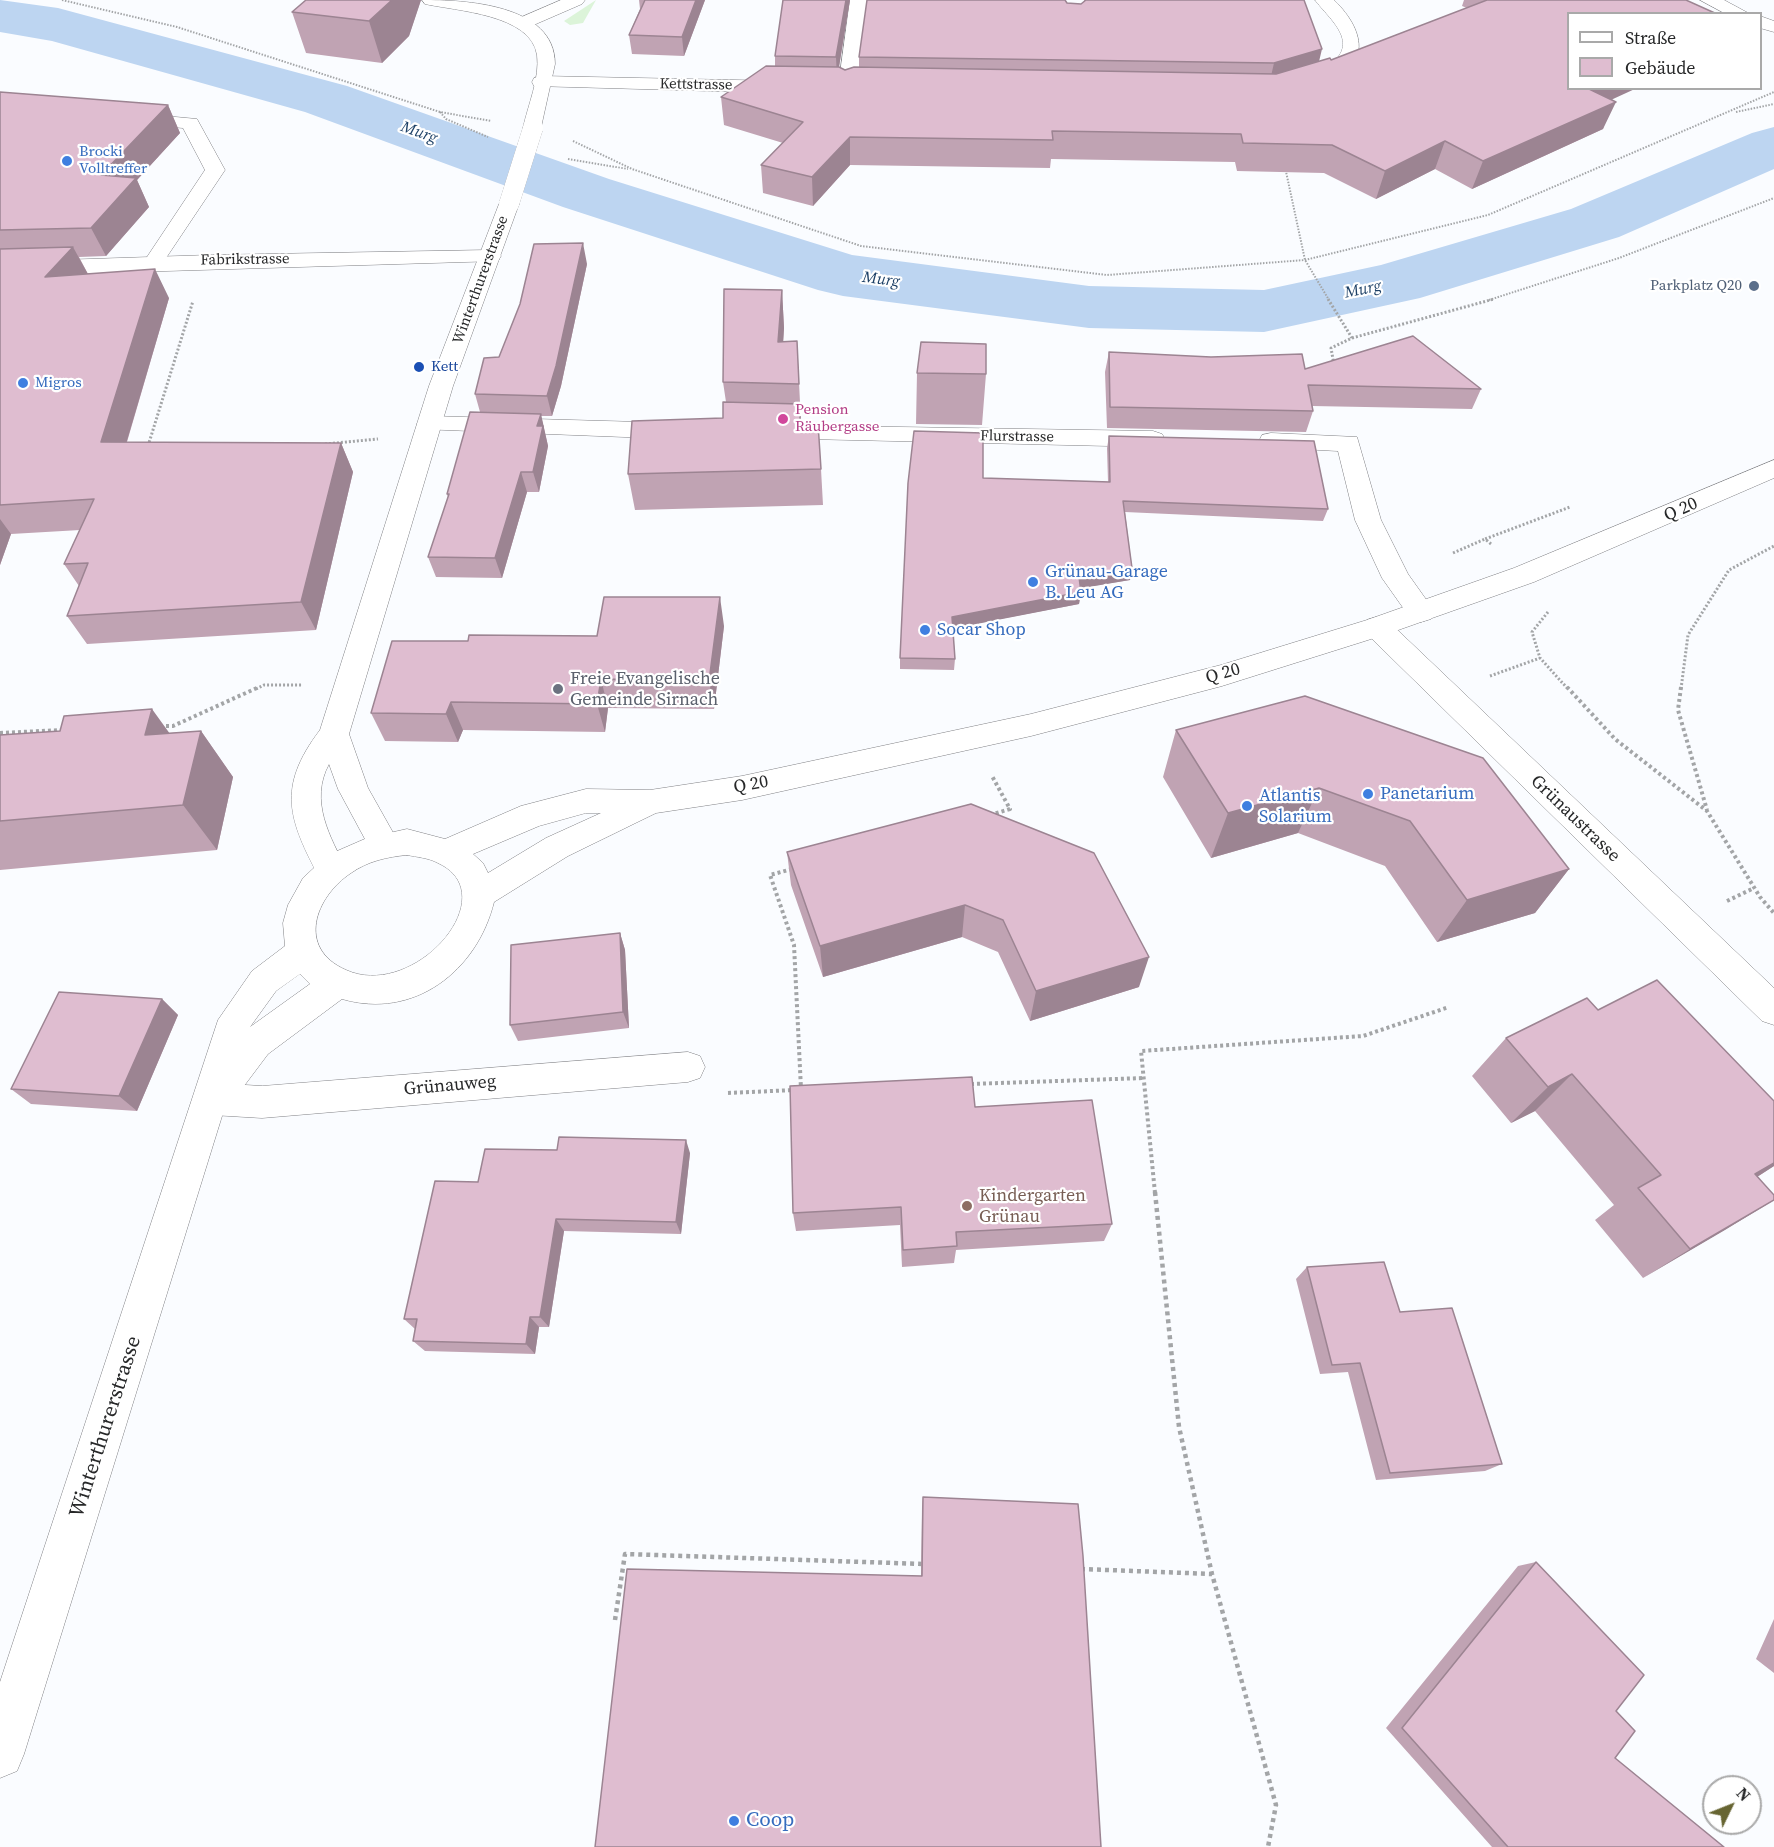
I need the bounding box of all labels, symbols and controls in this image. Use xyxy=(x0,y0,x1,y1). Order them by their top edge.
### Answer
legend xyxy=(1567,12,1762,90)
text: Straße xyxy=(1625,25,1676,50)
text: Gebäude xyxy=(1625,55,1696,80)
street label: Kettstrasse xyxy=(659,75,733,95)
water label: Murg xyxy=(398,118,440,148)
place label: Brocki Volltreffer xyxy=(79,143,147,178)
marker: Brocki Volltreffer xyxy=(60,154,74,168)
street label: Winterthurerstrasse xyxy=(449,213,513,347)
street label: Fabrikstrasse xyxy=(200,250,290,270)
water label: Murg xyxy=(861,268,901,292)
water label: Murg xyxy=(1343,277,1383,303)
place label: Parkplatz Q20 xyxy=(1650,277,1742,295)
marker: Parkplatz Q20 xyxy=(1747,279,1761,293)
place label: Kett xyxy=(431,358,458,376)
marker: Kett xyxy=(412,360,426,374)
place label: Migros xyxy=(35,374,82,392)
marker: Migros xyxy=(16,376,30,390)
place label: Pension Räubergasse xyxy=(795,401,879,436)
marker: Pension Räubergasse xyxy=(776,412,790,426)
street label: Flurstrasse xyxy=(980,427,1054,447)
street label: Q 20 xyxy=(1661,493,1701,527)
place label: Grünau-Garage B. Leu AG xyxy=(1045,561,1168,604)
marker: Grünau-Garage B. Leu AG xyxy=(1026,575,1040,589)
place label: Socar Shop xyxy=(937,619,1026,641)
marker: Socar Shop xyxy=(918,623,932,637)
street label: Q 20 xyxy=(1203,659,1243,689)
place label: Freie Evangelische Gemeinde Sirnach xyxy=(570,668,720,710)
marker: Freie Evangelische Gemeinde Sirnach xyxy=(551,682,565,696)
street label: Q 20 xyxy=(732,771,770,799)
street label: Grünaustrasse xyxy=(1526,771,1624,867)
place label: Panetarium xyxy=(1380,783,1474,805)
place label: Atlantis Solarium xyxy=(1259,785,1332,828)
marker: Panetarium xyxy=(1361,787,1375,801)
marker: Atlantis Solarium xyxy=(1240,799,1254,813)
street label: Grünauweg xyxy=(403,1071,497,1101)
place label: Kindergarten Grünau xyxy=(979,1185,1086,1228)
marker: Kindergarten Grünau xyxy=(960,1199,974,1213)
street label: Winterthurerstrasse xyxy=(65,1333,147,1521)
north arrow xyxy=(1702,1775,1762,1835)
text: N xyxy=(1732,1782,1756,1806)
place label: Coop xyxy=(746,1808,794,1834)
marker: Coop xyxy=(727,1814,741,1828)

